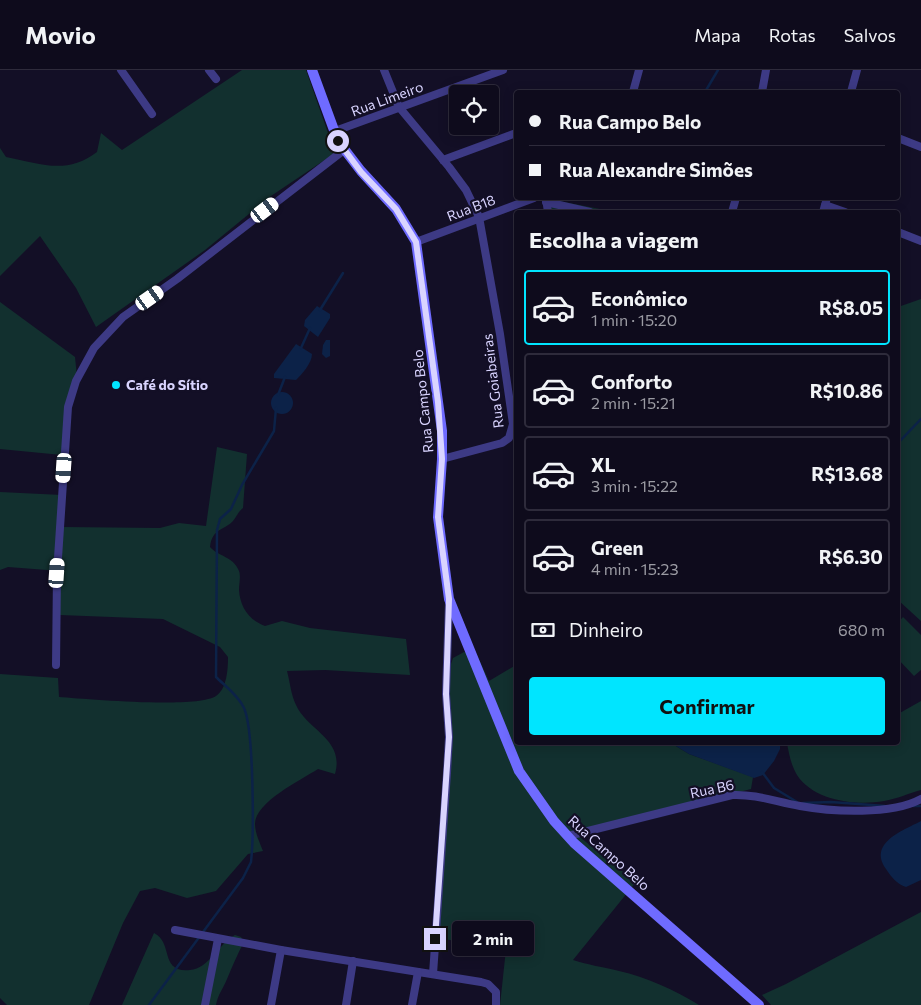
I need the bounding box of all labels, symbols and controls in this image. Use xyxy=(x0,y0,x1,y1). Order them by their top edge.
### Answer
text: Movio xyxy=(25,20,96,49)
text: Mapa xyxy=(694,24,741,46)
text: Rotas xyxy=(769,24,816,46)
text: Salvos xyxy=(844,24,896,46)
street label: Rua Limeiro xyxy=(348,78,425,119)
map controls xyxy=(449,85,499,135)
button: locate xyxy=(449,85,499,135)
text: Rua Campo Belo xyxy=(559,110,701,133)
route start xyxy=(327,130,349,152)
text: Rua Alexandre Simões xyxy=(559,158,753,181)
street label: Rua B18 xyxy=(444,191,498,225)
car xyxy=(248,195,281,225)
text: Escolha a viagem xyxy=(529,226,699,253)
car xyxy=(133,283,166,313)
icon: car xyxy=(531,285,576,330)
text: Econômico xyxy=(591,287,688,310)
text: R$8.05 xyxy=(819,296,883,319)
text: 1 min · 15:20 xyxy=(591,310,677,329)
street label: Rua Goiabeiras xyxy=(478,333,507,429)
street label: Rua Campo Belo xyxy=(409,348,436,454)
icon: car xyxy=(531,368,576,413)
text: Conforto xyxy=(591,370,672,393)
place label: Café do Sítio xyxy=(126,376,208,393)
marker: Café do Sítio xyxy=(110,379,122,391)
text: R$10.86 xyxy=(810,379,883,402)
text: 2 min · 15:21 xyxy=(591,393,676,412)
icon: car xyxy=(531,451,576,496)
car xyxy=(55,453,72,483)
text: XL xyxy=(591,453,616,476)
text: R$13.68 xyxy=(811,462,883,485)
text: 3 min · 15:22 xyxy=(591,476,678,495)
icon: car xyxy=(531,534,576,579)
text: Green xyxy=(591,536,643,559)
text: R$6.30 xyxy=(819,545,883,568)
car xyxy=(48,558,65,588)
text: 4 min · 15:23 xyxy=(591,559,679,578)
icon: cash xyxy=(529,616,557,644)
text: Dinheiro xyxy=(569,618,643,641)
text: 680 m xyxy=(838,620,885,639)
button: Confirmar xyxy=(529,677,885,735)
street label: Rua B6 xyxy=(688,776,736,801)
street label: Rua Campo Belo xyxy=(565,812,654,894)
callout: 2 min xyxy=(452,922,535,956)
route end xyxy=(424,928,446,950)
text: 2 min xyxy=(473,929,513,948)

